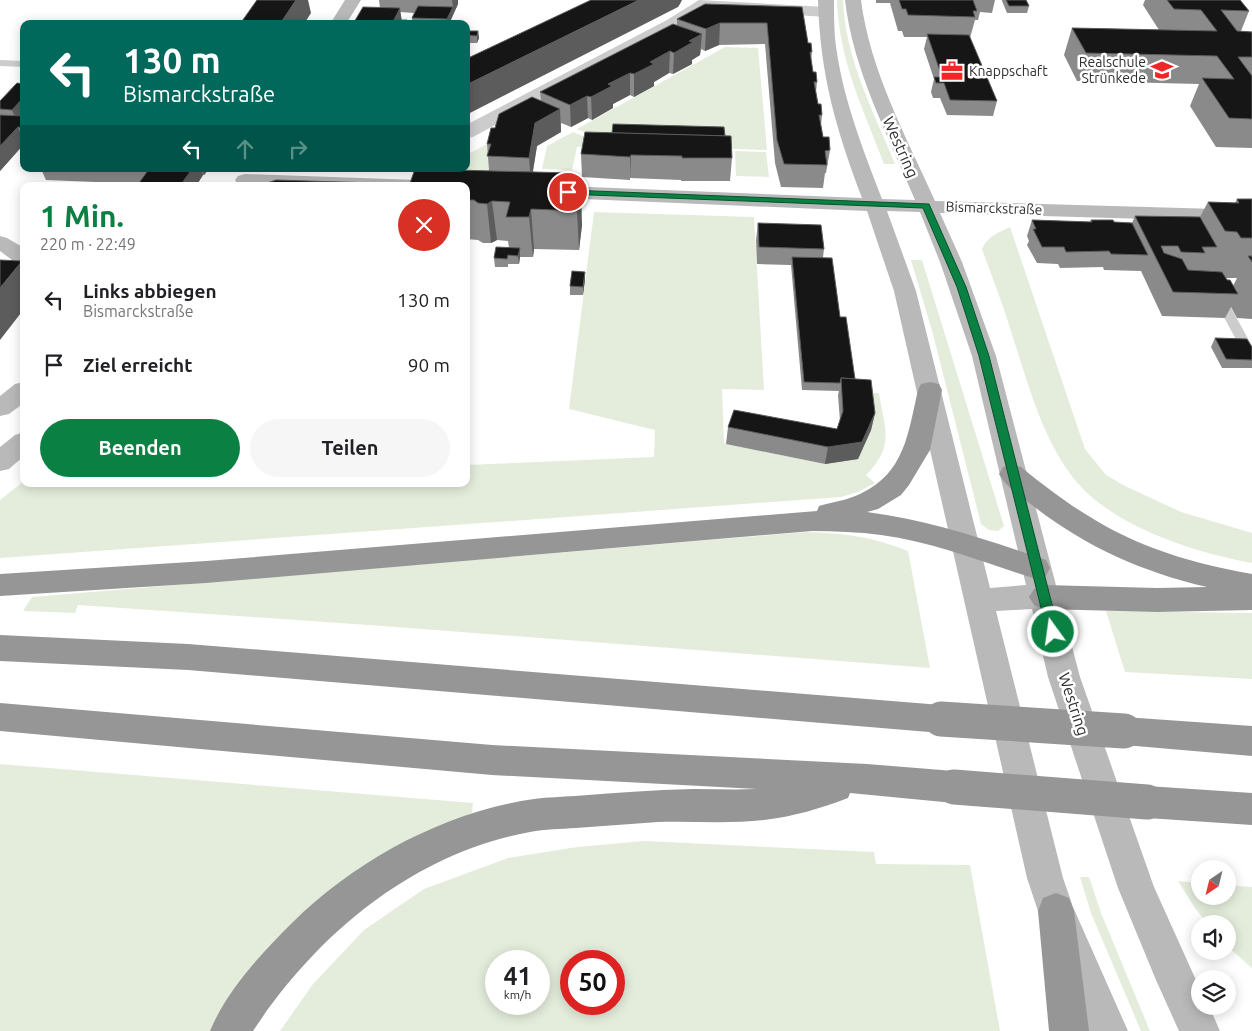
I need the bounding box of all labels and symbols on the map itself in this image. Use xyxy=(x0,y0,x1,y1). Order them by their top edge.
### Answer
place label: Realschule Strünkede xyxy=(1079,54,1146,86)
school or university icon: Realschule Strünkede xyxy=(1149,57,1175,83)
office icon: Knappschaft xyxy=(939,58,965,84)
place label: Knappschaft xyxy=(969,63,1048,79)
street label: Westring xyxy=(880,114,922,180)
pin xyxy=(547,171,589,213)
street label: Bismarckstraße xyxy=(945,198,1043,218)
position arrow xyxy=(1026,605,1078,657)
street label: Westring xyxy=(1055,670,1093,738)
north arrow xyxy=(1191,860,1236,905)
speed limit sign: 50 xyxy=(560,950,625,1015)

